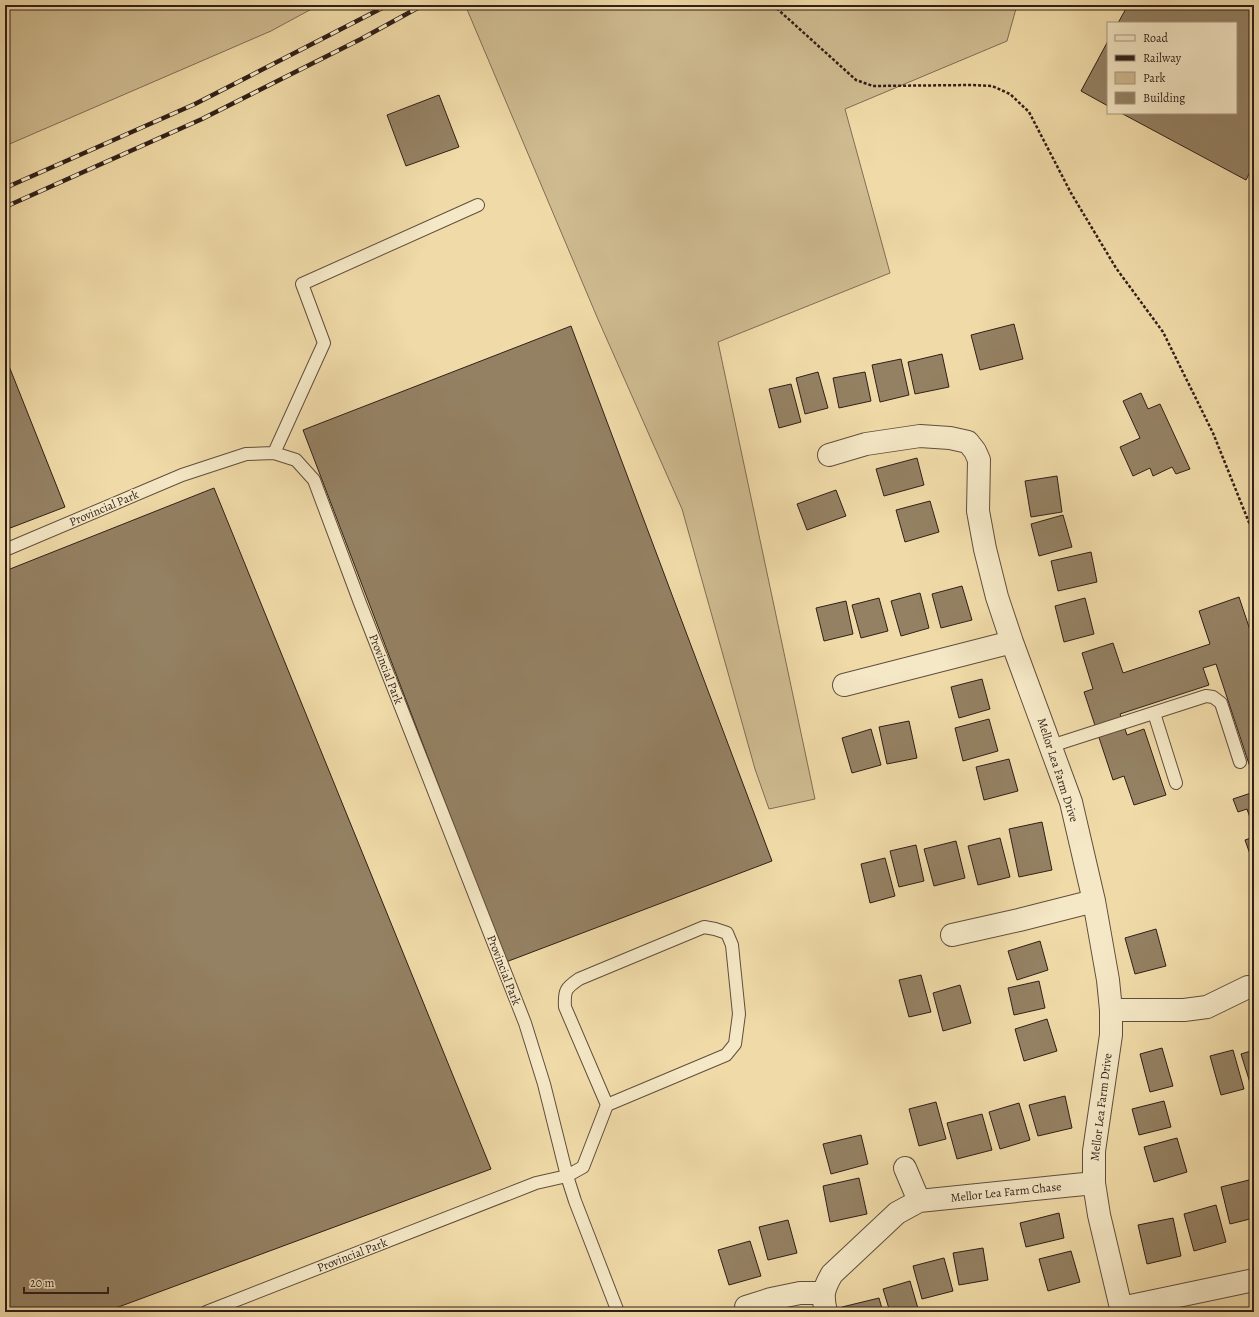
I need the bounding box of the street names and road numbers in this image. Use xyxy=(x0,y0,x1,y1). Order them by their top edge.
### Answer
street label: Provincial Park xyxy=(67,486,141,530)
street label: Provincial Park xyxy=(365,632,407,706)
street label: Mellor Lea Farm Drive xyxy=(1034,716,1082,824)
street label: Provincial Park xyxy=(483,933,525,1007)
street label: Mellor Lea Farm Drive xyxy=(1086,1052,1116,1162)
street label: Mellor Lea Farm Chase xyxy=(950,1178,1062,1206)
street label: Provincial Park xyxy=(315,1234,389,1276)

